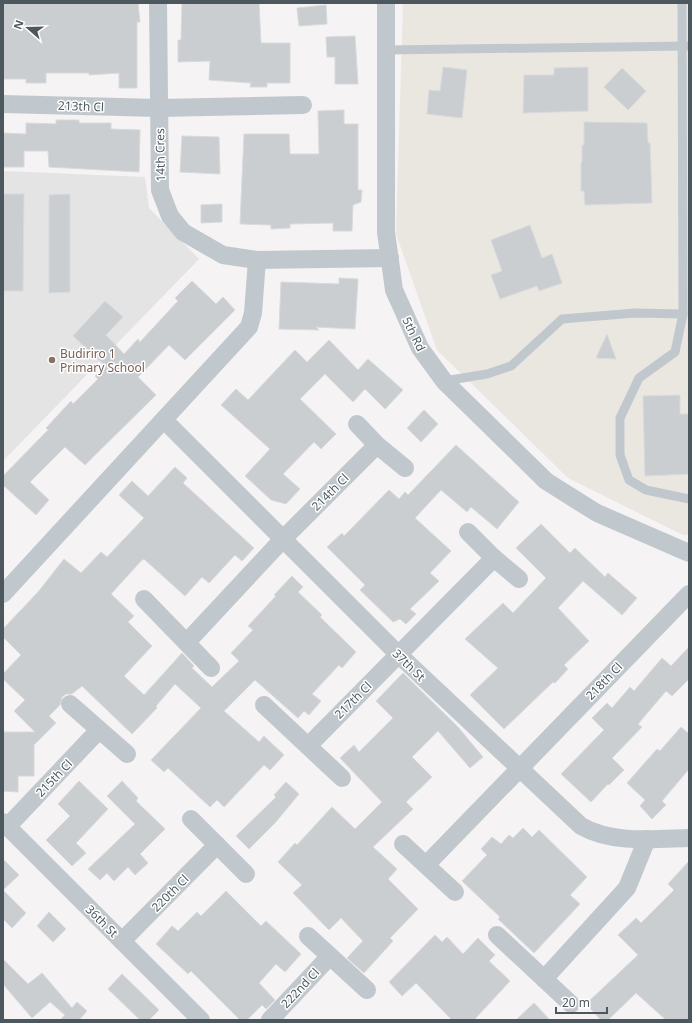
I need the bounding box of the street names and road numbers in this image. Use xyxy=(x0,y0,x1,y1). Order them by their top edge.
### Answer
street label: 213th Cl xyxy=(58,97,104,115)
street label: 14th Cres xyxy=(151,128,169,182)
street label: 5th Rd xyxy=(398,314,430,354)
street label: 214th Cl xyxy=(308,470,352,514)
street label: 37th St xyxy=(389,645,430,685)
street label: 218th Cl xyxy=(582,659,626,703)
street label: 217th Cl xyxy=(331,678,375,722)
street label: 215th Cl xyxy=(32,756,76,800)
street label: 220th Cl xyxy=(148,871,192,915)
street label: 36th St xyxy=(82,901,122,941)
street label: 222nd Cl xyxy=(277,964,323,1012)

